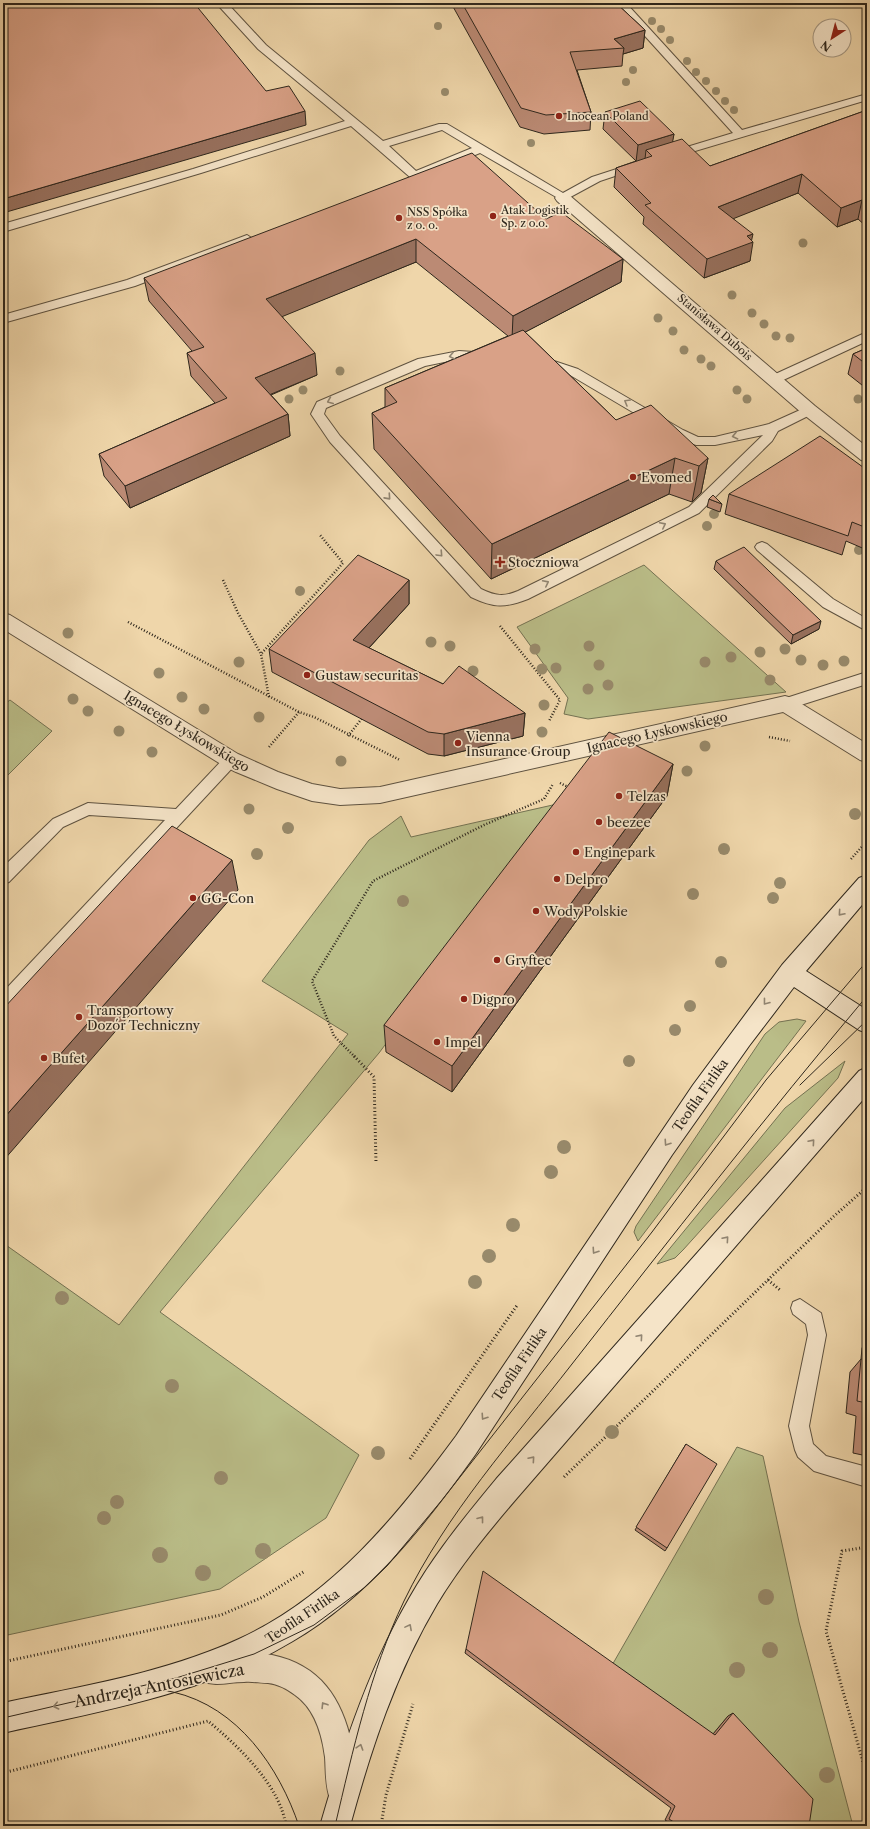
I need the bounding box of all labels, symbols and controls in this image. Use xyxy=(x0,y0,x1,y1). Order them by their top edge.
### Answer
north arrow xyxy=(812,18,852,58)
text: N xyxy=(818,37,834,55)
place label: Inocean Poland xyxy=(567,109,649,123)
marker: Inocean Poland xyxy=(554,111,564,121)
place label: Atak Logistik Sp. z o.o. xyxy=(500,203,570,230)
place label: NSS Spółka z o. o. xyxy=(407,205,468,232)
marker: Atak Logistik Sp. z o.o. xyxy=(488,211,498,221)
marker: NSS Spółka z o. o. xyxy=(394,213,404,223)
street label: Stanisława Dubois xyxy=(675,291,756,363)
one-way arrow xyxy=(449,351,455,360)
one-way arrow xyxy=(327,396,335,404)
one-way arrow xyxy=(624,400,632,407)
one-way arrow xyxy=(732,432,738,440)
place label: Evomed xyxy=(641,469,692,485)
marker: Evomed xyxy=(628,472,638,482)
one-way arrow xyxy=(383,492,391,500)
one-way arrow xyxy=(658,522,666,530)
one-way arrow xyxy=(435,549,443,557)
place label: Stoczniowa xyxy=(508,554,579,570)
marker: Stoczniowa xyxy=(495,557,505,567)
one-way arrow xyxy=(542,580,550,588)
place label: Gustaw securitas xyxy=(315,667,419,683)
marker: Gustaw securitas xyxy=(302,670,312,680)
street label: Ignacego Łyskowskiego xyxy=(121,687,253,775)
street label: Ignacego Łyskowskiego xyxy=(585,708,729,756)
place label: Vienna Insurance Group xyxy=(465,728,570,759)
marker: Vienna Insurance Group xyxy=(453,738,463,748)
place label: Telzas xyxy=(627,788,666,804)
marker: Telzas xyxy=(614,791,624,801)
place label: beezee xyxy=(607,814,651,830)
marker: beezee xyxy=(594,817,604,827)
place label: Enginepark xyxy=(584,844,656,860)
marker: Enginepark xyxy=(571,847,581,857)
place label: Delpro xyxy=(565,871,608,887)
marker: Delpro xyxy=(552,874,562,884)
place label: GG-Con xyxy=(201,890,254,906)
marker: GG-Con xyxy=(188,893,198,903)
place label: Wody Polskie xyxy=(543,903,628,919)
marker: Wody Polskie xyxy=(531,906,541,916)
one-way arrow xyxy=(838,908,846,916)
place label: Gryftec xyxy=(505,952,551,968)
marker: Gryftec xyxy=(492,955,502,965)
place label: Digpro xyxy=(472,991,515,1007)
marker: Digpro xyxy=(459,994,469,1004)
one-way arrow xyxy=(764,998,771,1005)
place label: Transportowy Dozór Techniczny xyxy=(87,1002,201,1033)
marker: Transportowy Dozór Techniczny xyxy=(74,1012,84,1022)
place label: Impel xyxy=(445,1034,481,1050)
marker: Impel xyxy=(432,1037,442,1047)
place label: Bufet xyxy=(52,1050,86,1066)
marker: Bufet xyxy=(39,1053,49,1063)
street label: Teofila Firlika xyxy=(669,1055,731,1135)
one-way arrow xyxy=(664,1139,672,1146)
one-way arrow xyxy=(807,1139,814,1147)
one-way arrow xyxy=(721,1237,728,1244)
one-way arrow xyxy=(592,1247,600,1254)
street label: Teofila Firlika xyxy=(488,1324,550,1404)
one-way arrow xyxy=(635,1334,643,1342)
one-way arrow xyxy=(481,1413,489,1420)
one-way arrow xyxy=(528,1456,535,1464)
one-way arrow xyxy=(476,1517,483,1524)
street label: Teofila Firlika xyxy=(262,1585,342,1647)
one-way arrow xyxy=(405,1624,412,1631)
street label: Andrzeja Antosiewicza xyxy=(71,1659,246,1712)
one-way arrow xyxy=(53,1701,59,1709)
one-way arrow xyxy=(321,1702,329,1709)
one-way arrow xyxy=(355,1744,364,1751)

